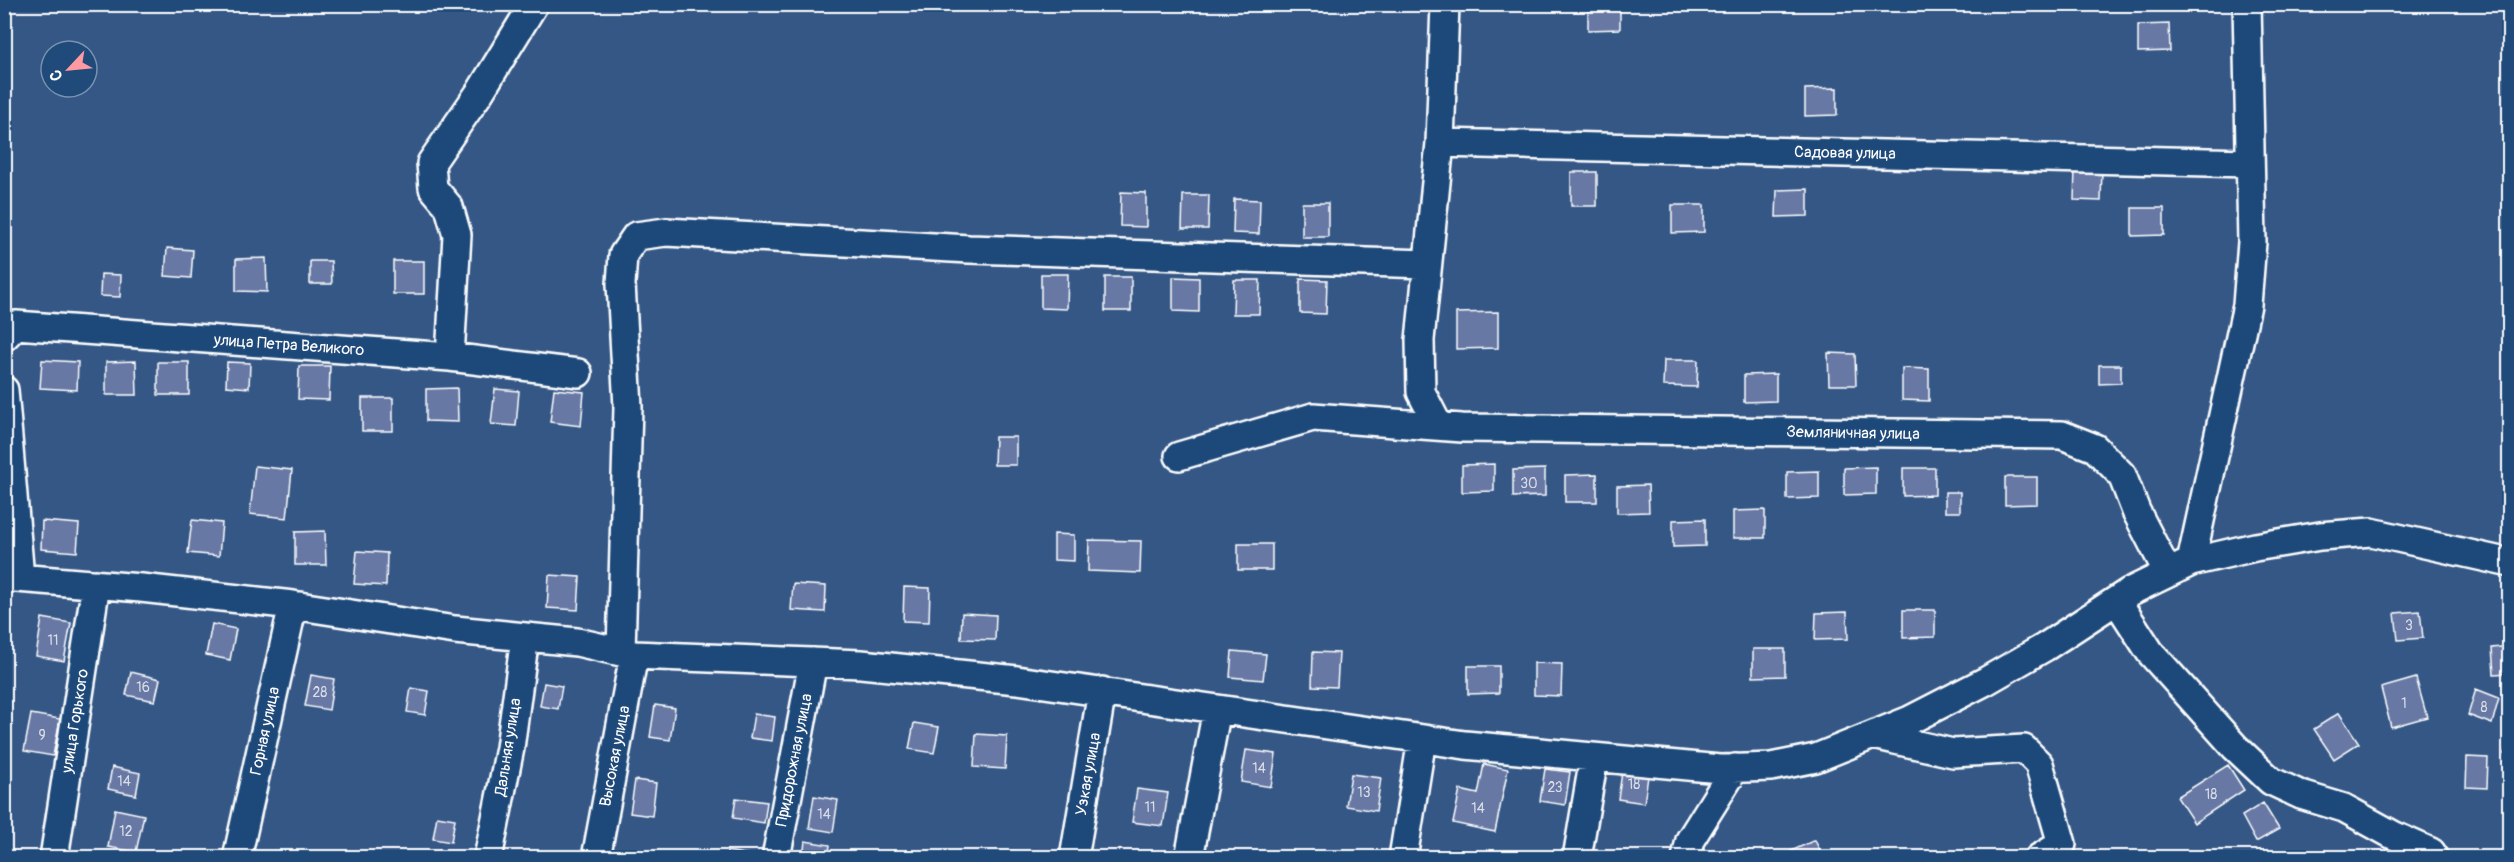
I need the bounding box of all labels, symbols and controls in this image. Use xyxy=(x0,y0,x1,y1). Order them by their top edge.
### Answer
north arrow xyxy=(39,39,99,99)
text: С xyxy=(45,66,68,84)
street label: Садовая улица xyxy=(1794,142,1896,164)
street label: улица Петра Великого xyxy=(212,330,365,360)
street label: Земляничная улица xyxy=(1786,422,1920,444)
house number: 30 xyxy=(1520,475,1538,492)
house number: 3 xyxy=(2405,617,2413,634)
house number: 11 xyxy=(48,632,58,649)
street label: улица Горького xyxy=(57,667,93,776)
house number: 16 xyxy=(136,679,150,696)
house number: 28 xyxy=(313,684,327,701)
street label: Горная улица xyxy=(246,685,284,777)
street label: Придорожная улица xyxy=(771,692,817,828)
house number: 1 xyxy=(2401,695,2407,712)
street label: Дальняя улица xyxy=(490,696,526,799)
house number: 8 xyxy=(2480,699,2488,716)
street label: Высокая улица xyxy=(595,704,635,808)
house number: 9 xyxy=(38,727,46,744)
street label: Узкая улица xyxy=(1071,731,1105,817)
house number: 14 xyxy=(1252,760,1266,777)
house number: 14 xyxy=(117,773,131,790)
house number: 18 xyxy=(1628,776,1640,793)
house number: 23 xyxy=(1547,779,1563,796)
house number: 13 xyxy=(1357,784,1371,801)
house number: 18 xyxy=(2205,786,2217,803)
house number: 11 xyxy=(1145,799,1155,816)
house number: 14 xyxy=(1471,800,1485,817)
house number: 14 xyxy=(817,806,831,823)
house number: 12 xyxy=(119,823,133,840)

